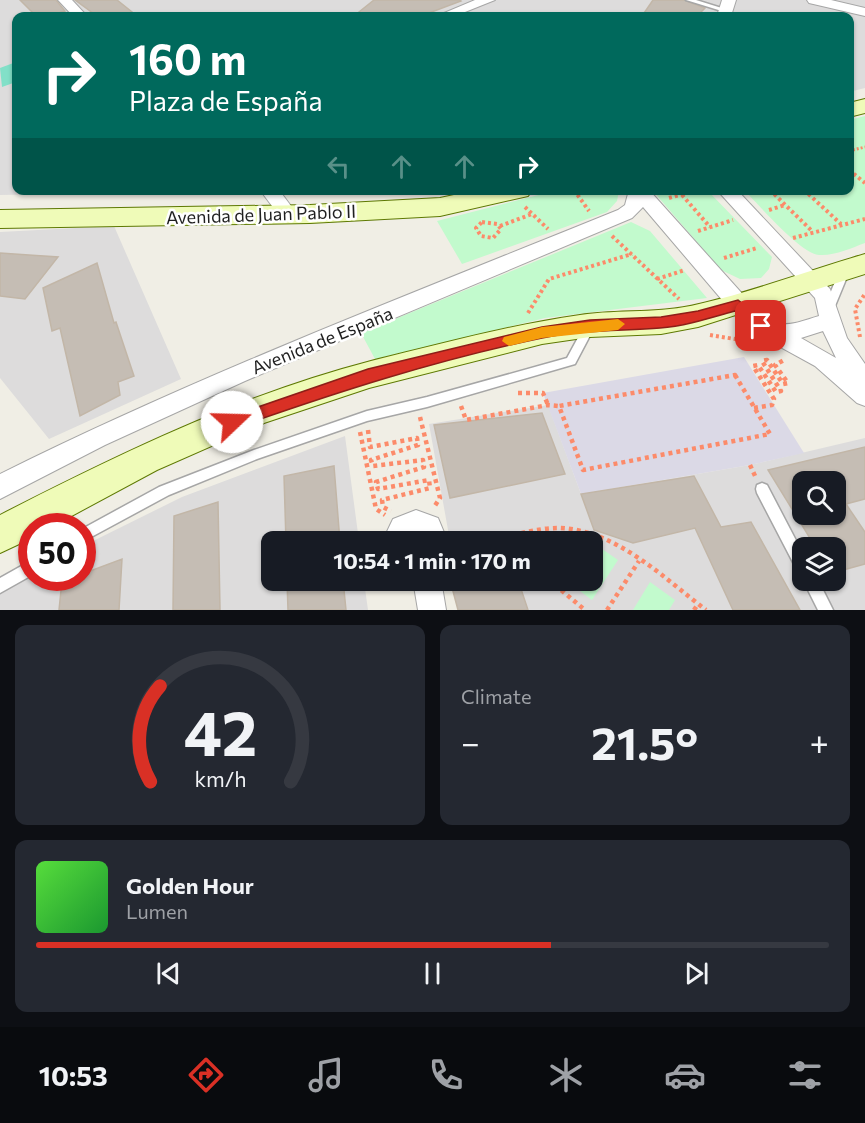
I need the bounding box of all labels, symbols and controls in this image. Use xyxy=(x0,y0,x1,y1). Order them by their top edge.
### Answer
text: 160 m xyxy=(129,32,247,84)
icon: right xyxy=(30,36,108,114)
text: Plaza de España xyxy=(129,84,323,117)
icon: left xyxy=(322,150,355,183)
icon: ahead xyxy=(385,150,418,183)
icon: ahead xyxy=(448,150,481,183)
icon: right xyxy=(511,150,544,183)
street label: Avenida de Juan Pablo II xyxy=(166,200,356,228)
pin xyxy=(735,300,786,351)
street label: Avenida de España xyxy=(248,302,396,378)
icon: arrive xyxy=(744,309,777,342)
position arrow xyxy=(200,390,264,454)
map controls xyxy=(792,471,846,591)
button: search xyxy=(792,471,846,525)
speed limit sign: 50 xyxy=(18,513,96,591)
button: layers xyxy=(792,537,846,591)
text: 10:54 · 1 min · 170 m xyxy=(333,547,531,574)
text: Climate xyxy=(461,684,531,708)
text: 42 xyxy=(183,693,257,769)
text: 21.5° xyxy=(591,714,698,769)
text: − xyxy=(461,721,480,762)
text: + xyxy=(810,721,829,762)
text: km/h xyxy=(194,765,246,791)
text: Golden Hour xyxy=(126,872,254,899)
text: Lumen xyxy=(126,899,188,923)
icon: previous xyxy=(152,957,185,990)
icon: pause xyxy=(416,957,449,990)
icon: next xyxy=(680,957,713,990)
icon: directions xyxy=(185,1054,227,1096)
icon: music xyxy=(305,1054,347,1096)
icon: phone xyxy=(425,1054,467,1096)
icon: climate xyxy=(545,1054,587,1096)
icon: car xyxy=(664,1054,706,1096)
icon: filters xyxy=(784,1054,826,1096)
text: 10:53 xyxy=(39,1059,108,1092)

